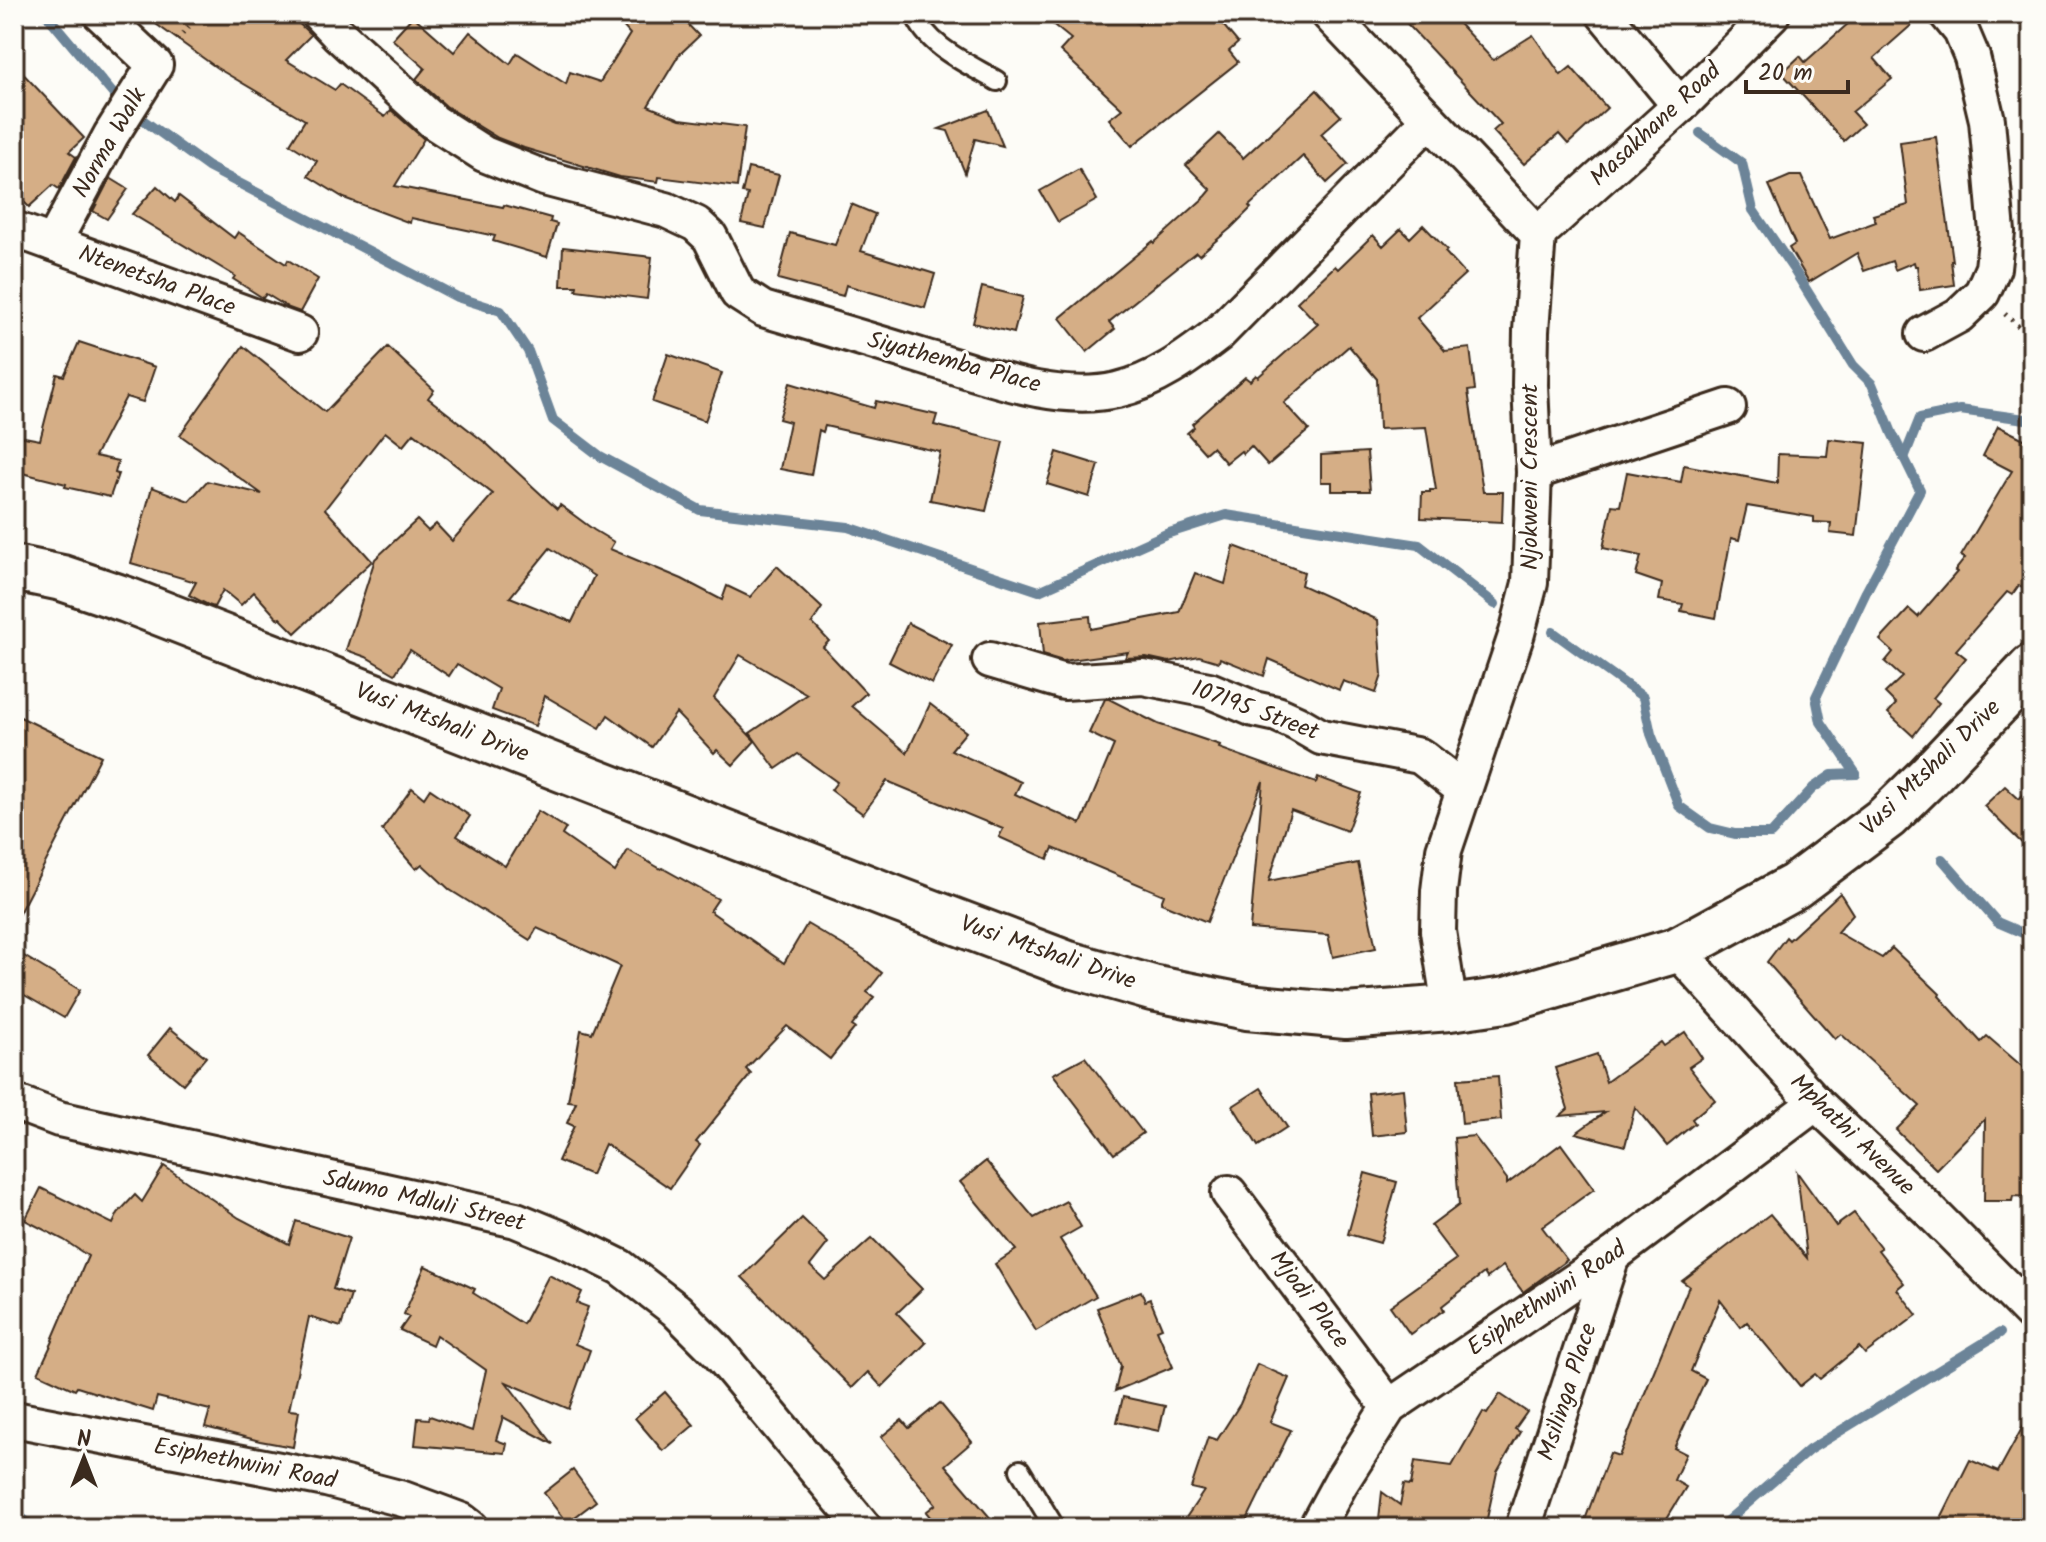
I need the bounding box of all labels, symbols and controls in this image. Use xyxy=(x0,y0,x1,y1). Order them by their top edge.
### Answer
scale bar xyxy=(1746,44,1848,94)
street label: Masakhane Road xyxy=(1581,53,1732,197)
text: 20 m xyxy=(1758,54,1813,93)
street label: Norma Walk xyxy=(63,80,158,206)
street label: Ntenetsha Place xyxy=(73,234,241,328)
street label: Siyathemba Place xyxy=(863,321,1045,405)
street label: Njokweni Crescent xyxy=(1511,383,1550,570)
street label: 107195 Street xyxy=(1186,670,1325,752)
street label: Vusi Mtshali Drive xyxy=(349,672,535,774)
street label: Vusi Mtshali Drive xyxy=(1851,690,2011,846)
street label: Vusi Mtshali Drive xyxy=(955,905,1141,1001)
street label: Mphathi Avenue xyxy=(1780,1064,1924,1206)
street label: Sdumo Mdluli Street xyxy=(319,1159,530,1243)
street label: Esiphethwini Road xyxy=(1459,1230,1636,1367)
street label: Mjodi Place xyxy=(1259,1242,1359,1358)
street label: Msilinga Place xyxy=(1527,1318,1609,1466)
north arrow xyxy=(44,1418,124,1498)
text: N xyxy=(77,1423,91,1458)
street label: Esiphethwini Road xyxy=(150,1427,341,1501)

